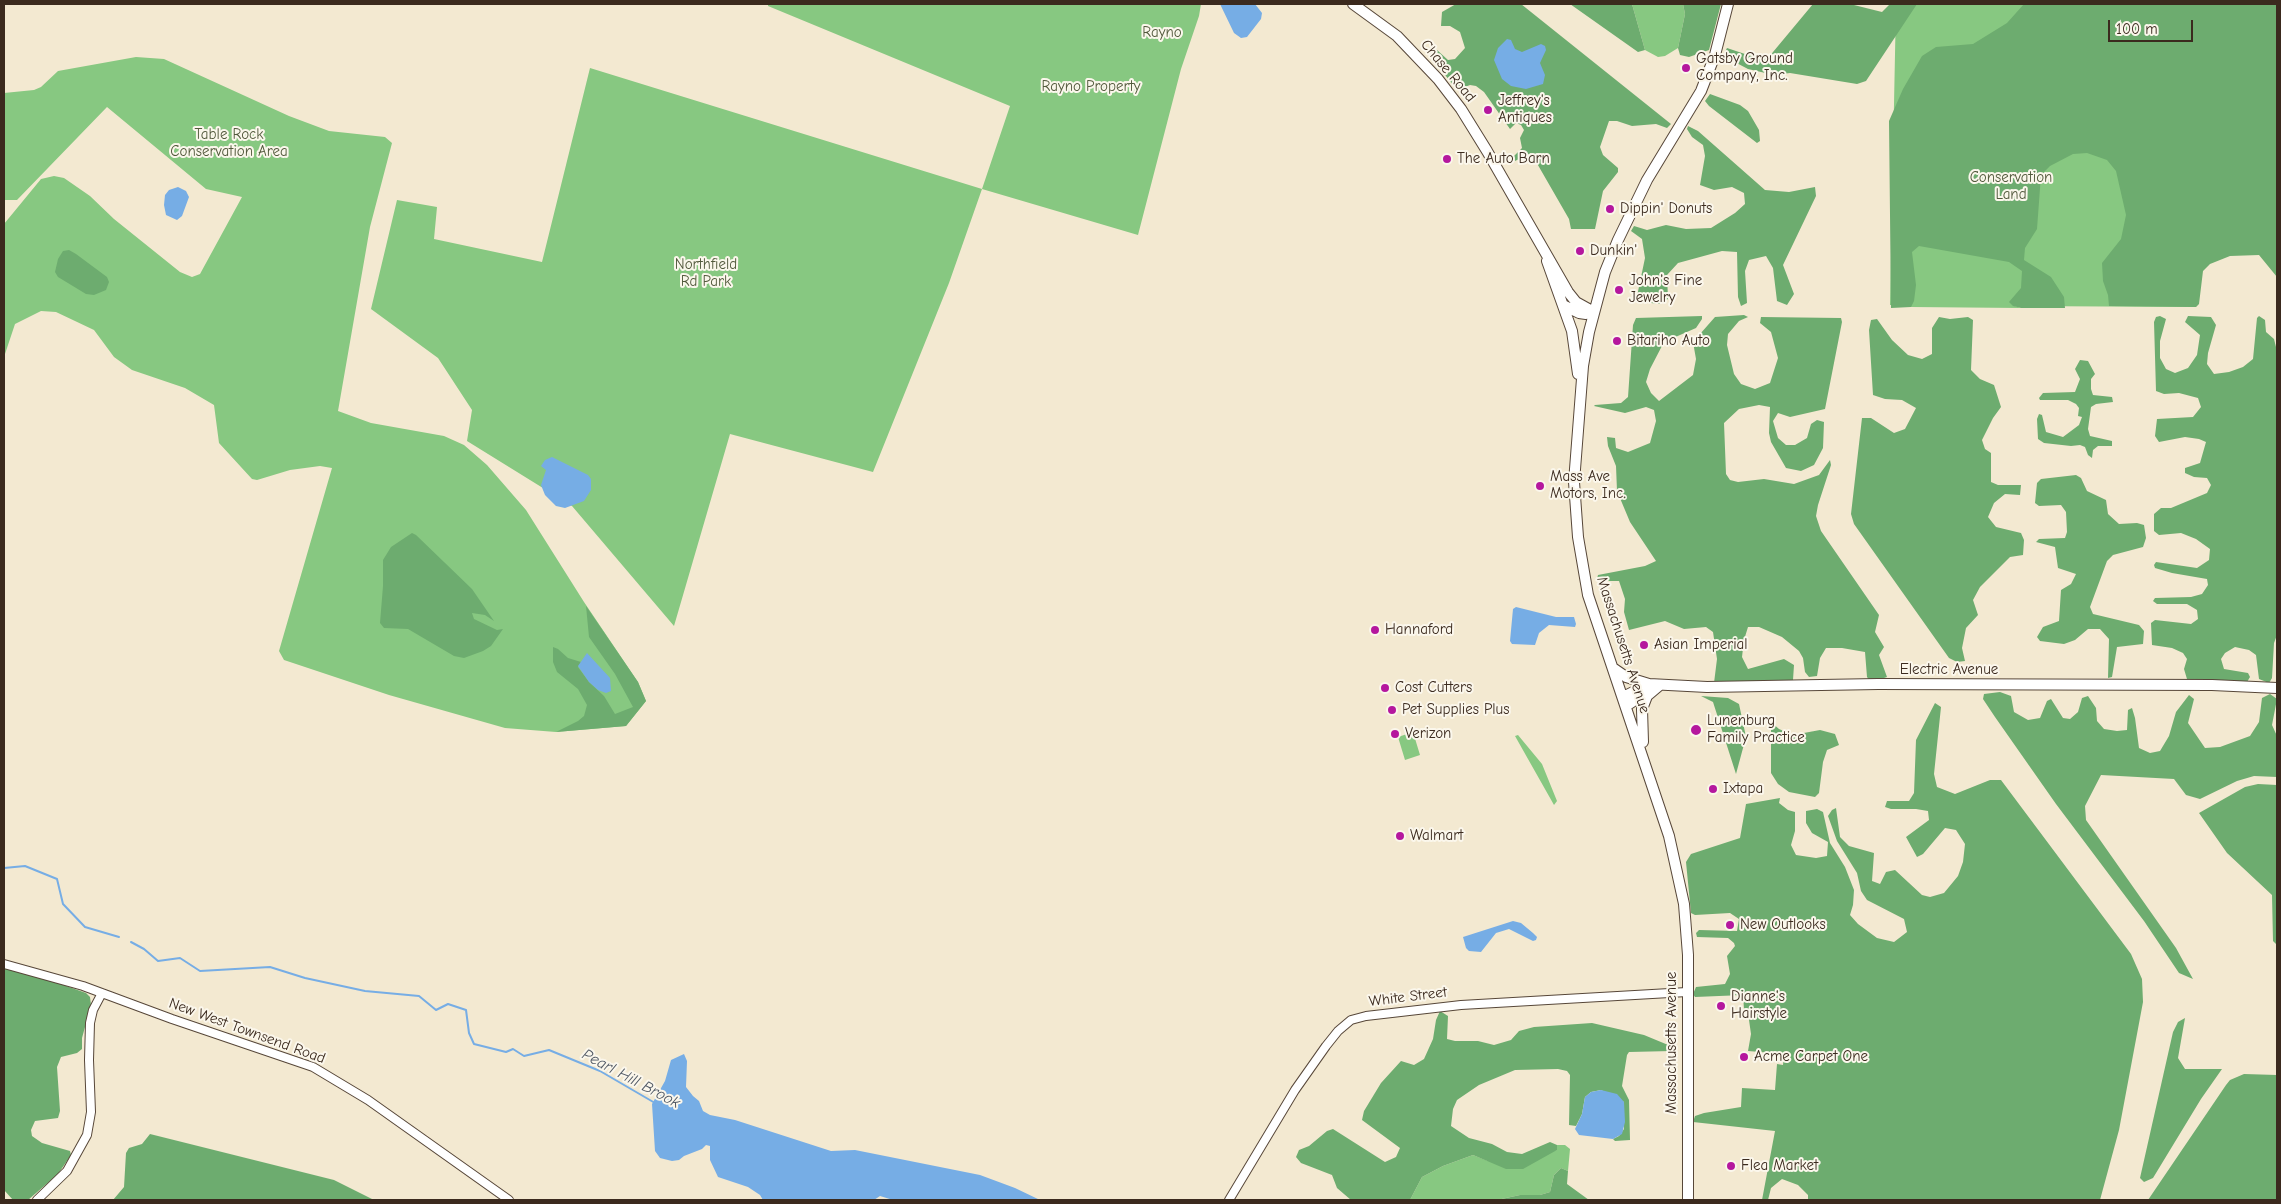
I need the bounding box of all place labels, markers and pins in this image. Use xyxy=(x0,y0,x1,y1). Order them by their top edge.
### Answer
place label: Gatsby Ground Company, Inc. xyxy=(1696,50,1793,85)
marker: Gatsby Ground Company, Inc. xyxy=(1680,62,1692,74)
place label: Jeffrey's Antiques xyxy=(1498,92,1552,127)
marker: Jeffrey's Antiques xyxy=(1482,104,1494,116)
place label: The Auto Barn xyxy=(1457,150,1550,168)
marker: The Auto Barn xyxy=(1441,153,1453,165)
place label: Dippin' Donuts xyxy=(1620,200,1712,218)
marker: Dippin' Donuts xyxy=(1604,203,1616,215)
place label: Dunkin' xyxy=(1590,242,1637,260)
marker: Dunkin' xyxy=(1574,245,1586,257)
place label: John's Fine Jewelry xyxy=(1629,272,1702,307)
marker: John's Fine Jewelry xyxy=(1613,284,1625,296)
place label: Bitariho Auto xyxy=(1627,332,1710,350)
marker: Bitariho Auto xyxy=(1611,335,1623,347)
place label: Mass Ave Motors, Inc. xyxy=(1550,468,1626,503)
marker: Mass Ave Motors, Inc. xyxy=(1534,480,1546,492)
place label: Hannaford xyxy=(1385,621,1453,639)
marker: Hannaford xyxy=(1369,624,1381,636)
place label: Asian Imperial xyxy=(1654,636,1748,654)
marker: Asian Imperial xyxy=(1638,639,1650,651)
place label: Cost Cutters xyxy=(1395,679,1472,697)
marker: Cost Cutters xyxy=(1379,682,1391,694)
place label: Pet Supplies Plus xyxy=(1402,701,1510,719)
marker: Pet Supplies Plus xyxy=(1386,704,1398,716)
place label: Lunenburg Family Practice xyxy=(1707,712,1805,747)
marker: Lunenburg Family Practice xyxy=(1689,723,1703,737)
place label: Verizon xyxy=(1405,725,1451,743)
marker: Verizon xyxy=(1389,728,1401,740)
place label: Ixtapa xyxy=(1723,780,1763,798)
marker: Ixtapa xyxy=(1707,783,1719,795)
place label: Walmart xyxy=(1410,827,1463,845)
marker: Walmart xyxy=(1394,830,1406,842)
place label: New Outlooks xyxy=(1740,916,1826,934)
marker: New Outlooks xyxy=(1724,919,1736,931)
place label: Dianne's Hairstyle xyxy=(1731,988,1787,1023)
marker: Dianne's Hairstyle xyxy=(1715,1000,1727,1012)
place label: Acme Carpet One xyxy=(1754,1048,1868,1066)
marker: Acme Carpet One xyxy=(1738,1051,1750,1063)
place label: Flea Market xyxy=(1741,1157,1818,1175)
marker: Flea Market xyxy=(1725,1160,1737,1172)

